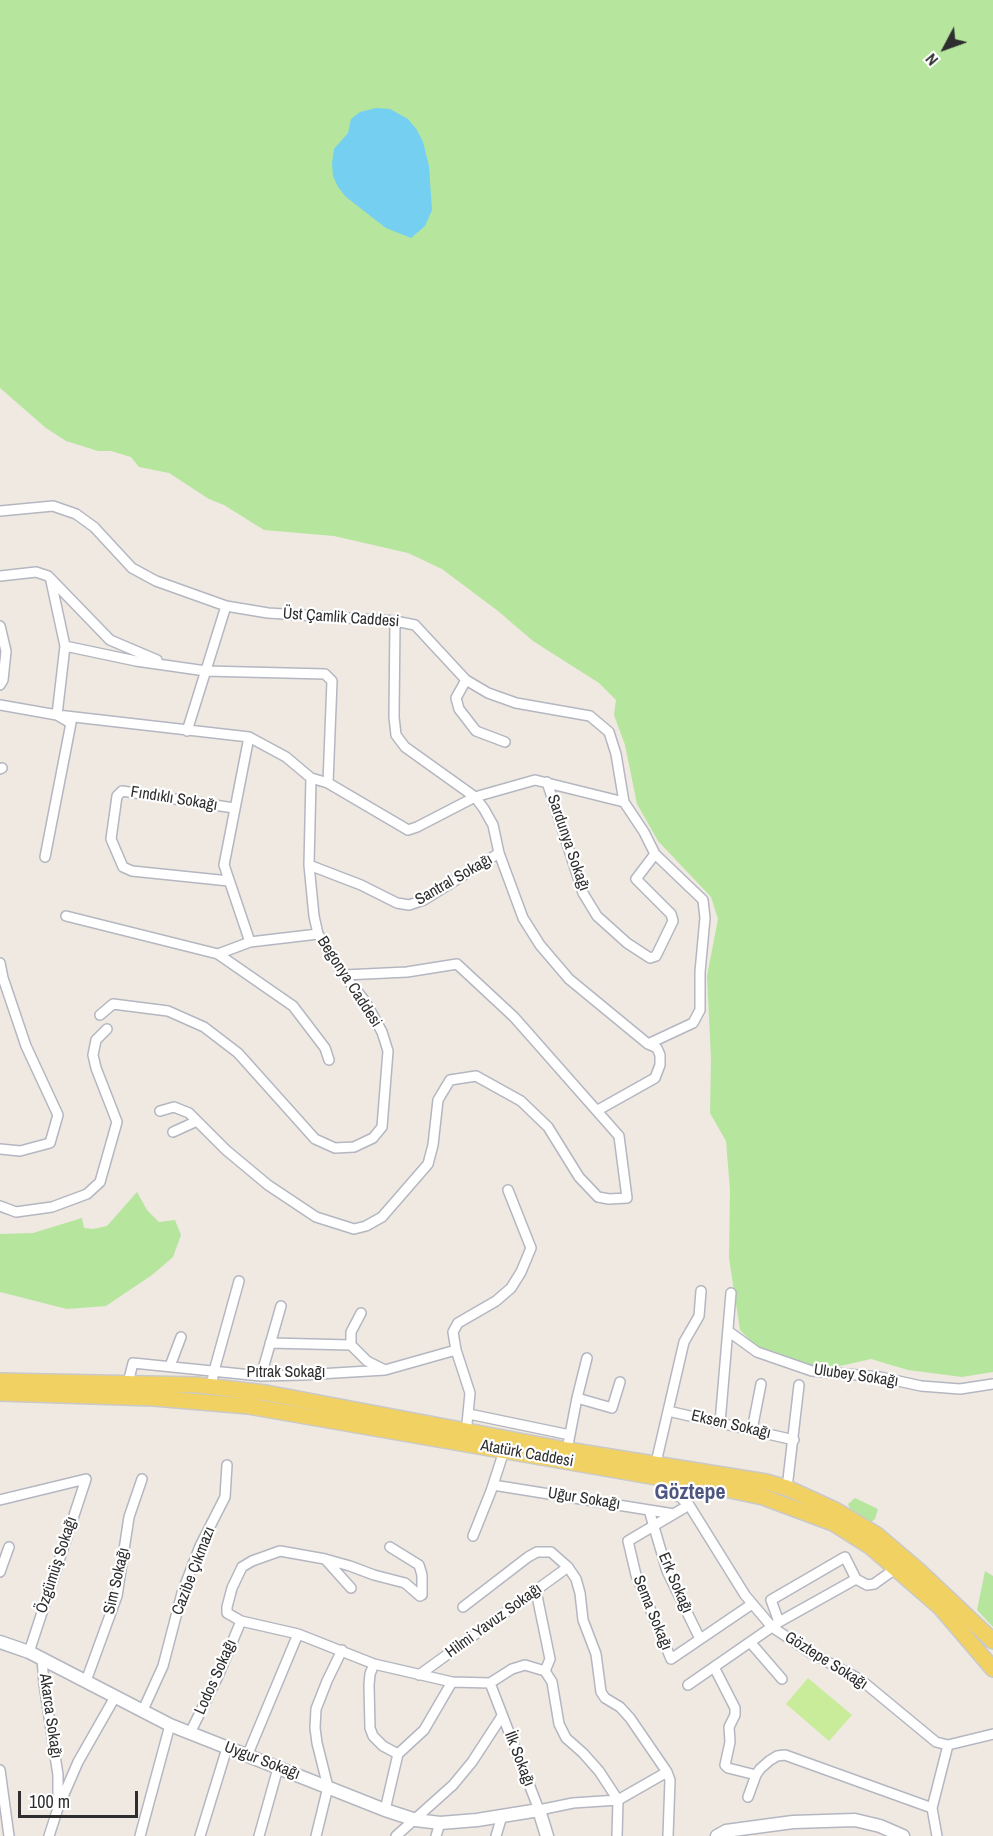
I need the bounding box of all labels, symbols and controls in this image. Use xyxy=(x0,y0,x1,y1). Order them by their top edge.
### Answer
north arrow xyxy=(915,18,975,78)
text: N xyxy=(920,49,943,71)
street label: Üst Çamlik Caddesi xyxy=(282,604,400,632)
street label: Fındıklı Sokağı xyxy=(129,783,219,815)
street label: Sardunya Sokağı xyxy=(543,792,593,894)
street label: Santral Sokağı xyxy=(412,850,496,910)
street label: Begonya Caddesi xyxy=(313,933,385,1031)
street label: Ulubey Sokağı xyxy=(812,1361,900,1391)
street label: Pıtrak Sokağı xyxy=(247,1363,325,1383)
street label: Eksen Sokağı xyxy=(689,1407,773,1443)
street label: Atatürk Caddesi xyxy=(479,1436,575,1472)
district label: Göztepe xyxy=(654,1480,726,1506)
street label: Uğur Sokağı xyxy=(546,1484,622,1514)
street label: Özgümüş Sokağı xyxy=(32,1514,82,1616)
street label: Cazibe Çıkmazı xyxy=(168,1524,220,1618)
street label: Sim Sokağı xyxy=(100,1546,134,1616)
street label: Erk Sokağı xyxy=(654,1550,696,1616)
street label: Sema Sokağı xyxy=(628,1573,676,1653)
street label: Hilmi Yavuz Sokağı xyxy=(442,1580,546,1662)
street label: Göztepe Sokağı xyxy=(781,1628,871,1694)
street label: Lodos Sokağı xyxy=(191,1636,241,1718)
street label: Akarca Sokağı xyxy=(35,1672,65,1760)
street label: İlk Sokağı xyxy=(500,1729,538,1789)
street label: Uygur Sokağı xyxy=(221,1738,303,1784)
scale bar xyxy=(21,1779,141,1817)
text: 100 m xyxy=(29,1789,70,1814)

